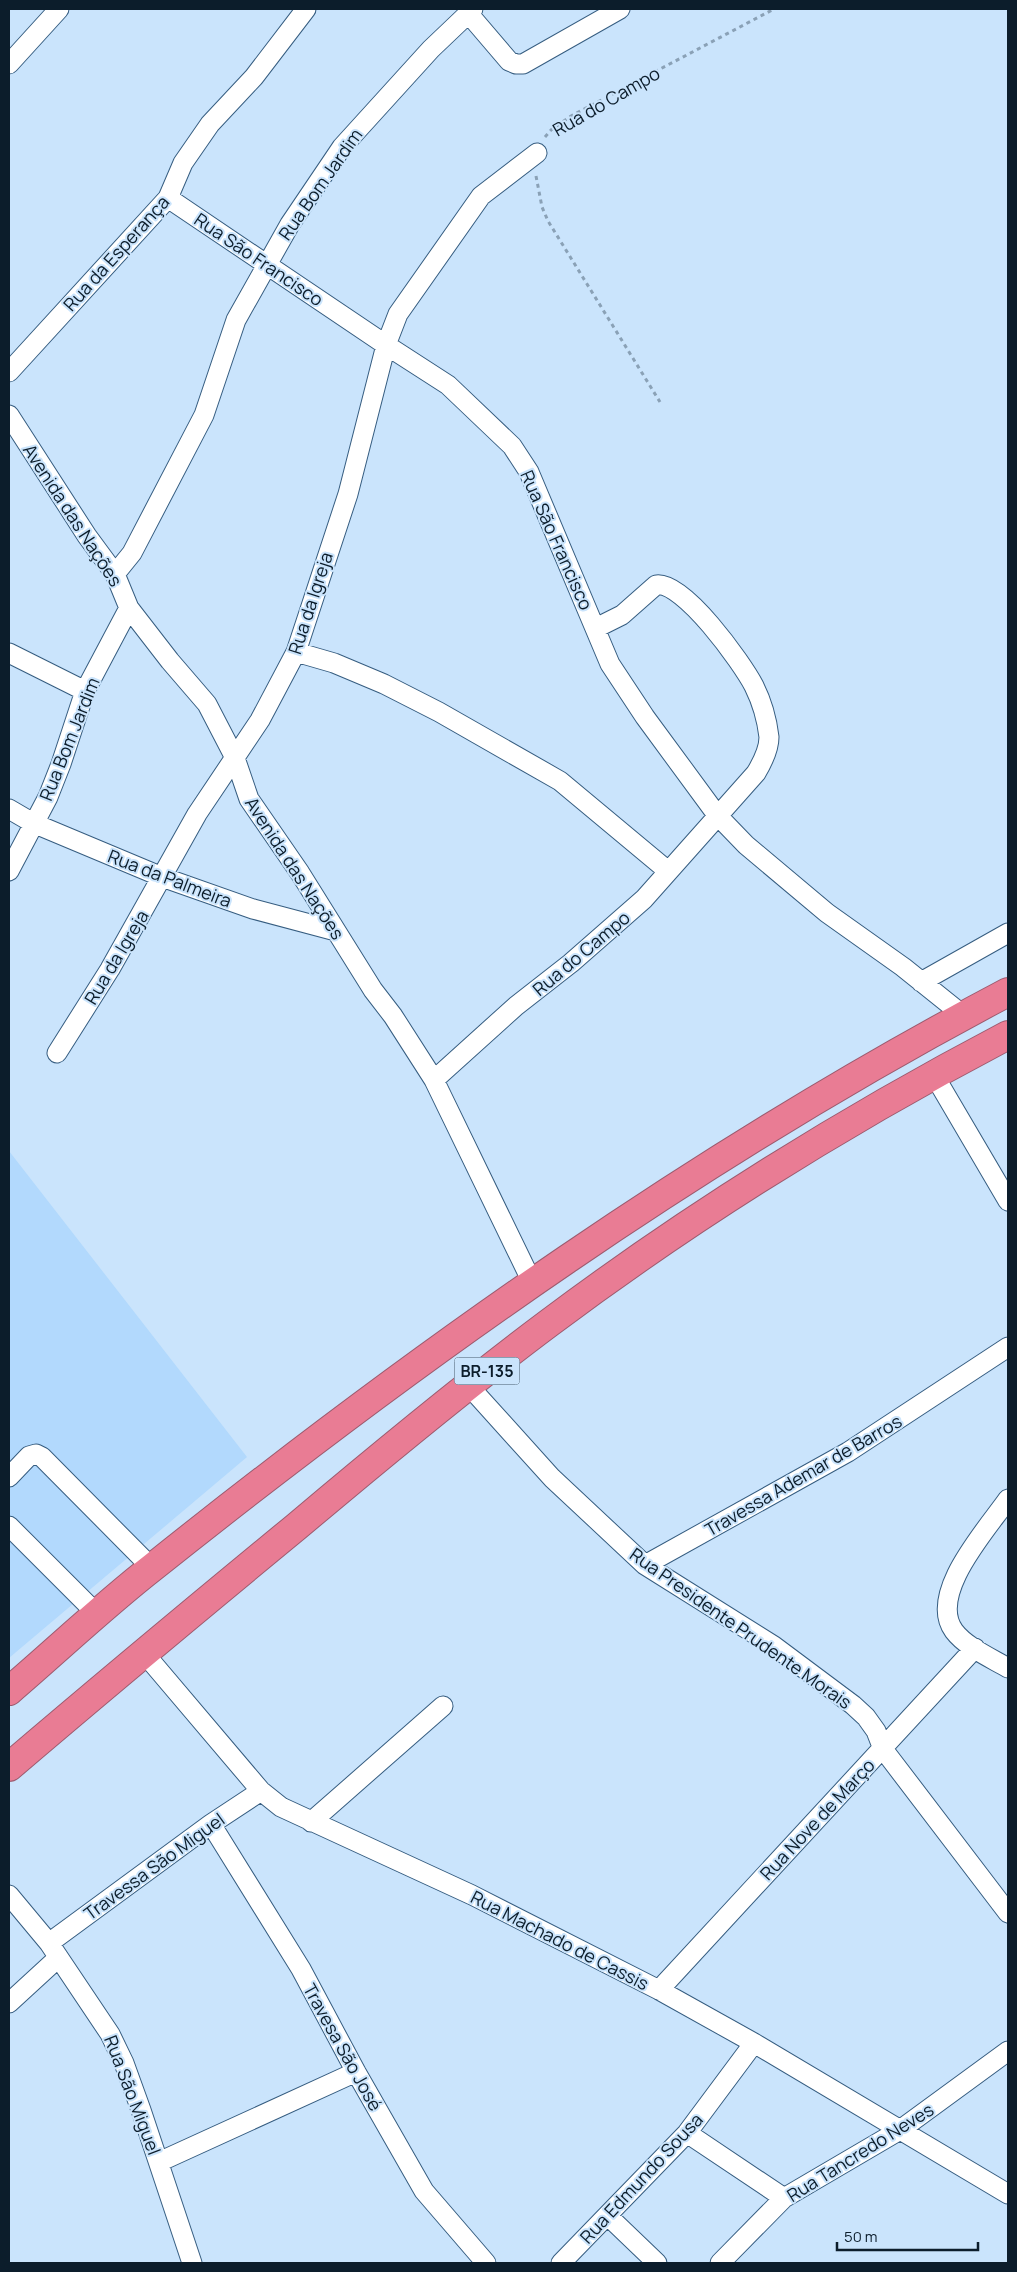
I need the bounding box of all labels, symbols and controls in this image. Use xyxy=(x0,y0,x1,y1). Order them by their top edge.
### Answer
street label: Rua do Campo xyxy=(548,61,664,141)
street label: Rua Bom Jardim xyxy=(273,123,367,245)
street label: Rua da Esperança xyxy=(58,190,174,316)
street label: Rua São Francisco xyxy=(190,207,328,311)
street label: Avenida das Nações xyxy=(18,439,128,591)
street label: Rua São Francisco xyxy=(515,466,599,614)
street label: Rua da Igreja xyxy=(282,549,338,657)
street label: Rua Bom Jardim xyxy=(33,674,105,804)
street label: Avenida das Nações xyxy=(240,792,350,944)
street label: Rua da Palmeira xyxy=(105,843,235,913)
street label: Rua da Igreja xyxy=(78,905,154,1009)
street label: Rua do Campo xyxy=(527,905,635,1001)
road number: BR-135 xyxy=(454,1358,520,1384)
street label: Travessa Ademar de Barros xyxy=(700,1409,906,1541)
street label: Rua Presidente Prudente Morais xyxy=(625,1542,857,1714)
street label: Rua Nove de Março xyxy=(754,1753,880,1885)
street label: Travessa São Miguel xyxy=(79,1807,229,1925)
street label: Rua Machado de Cassis xyxy=(467,1885,653,1995)
street label: Travesa São José xyxy=(298,1979,388,2115)
street label: Rua São Miguel xyxy=(99,2032,167,2158)
street label: Rua Tancredo Neves xyxy=(782,2097,938,2207)
street label: Rua Edmundo Sousa xyxy=(574,2108,708,2248)
scale bar xyxy=(837,2220,978,2252)
text: 50 m xyxy=(844,2226,878,2247)

